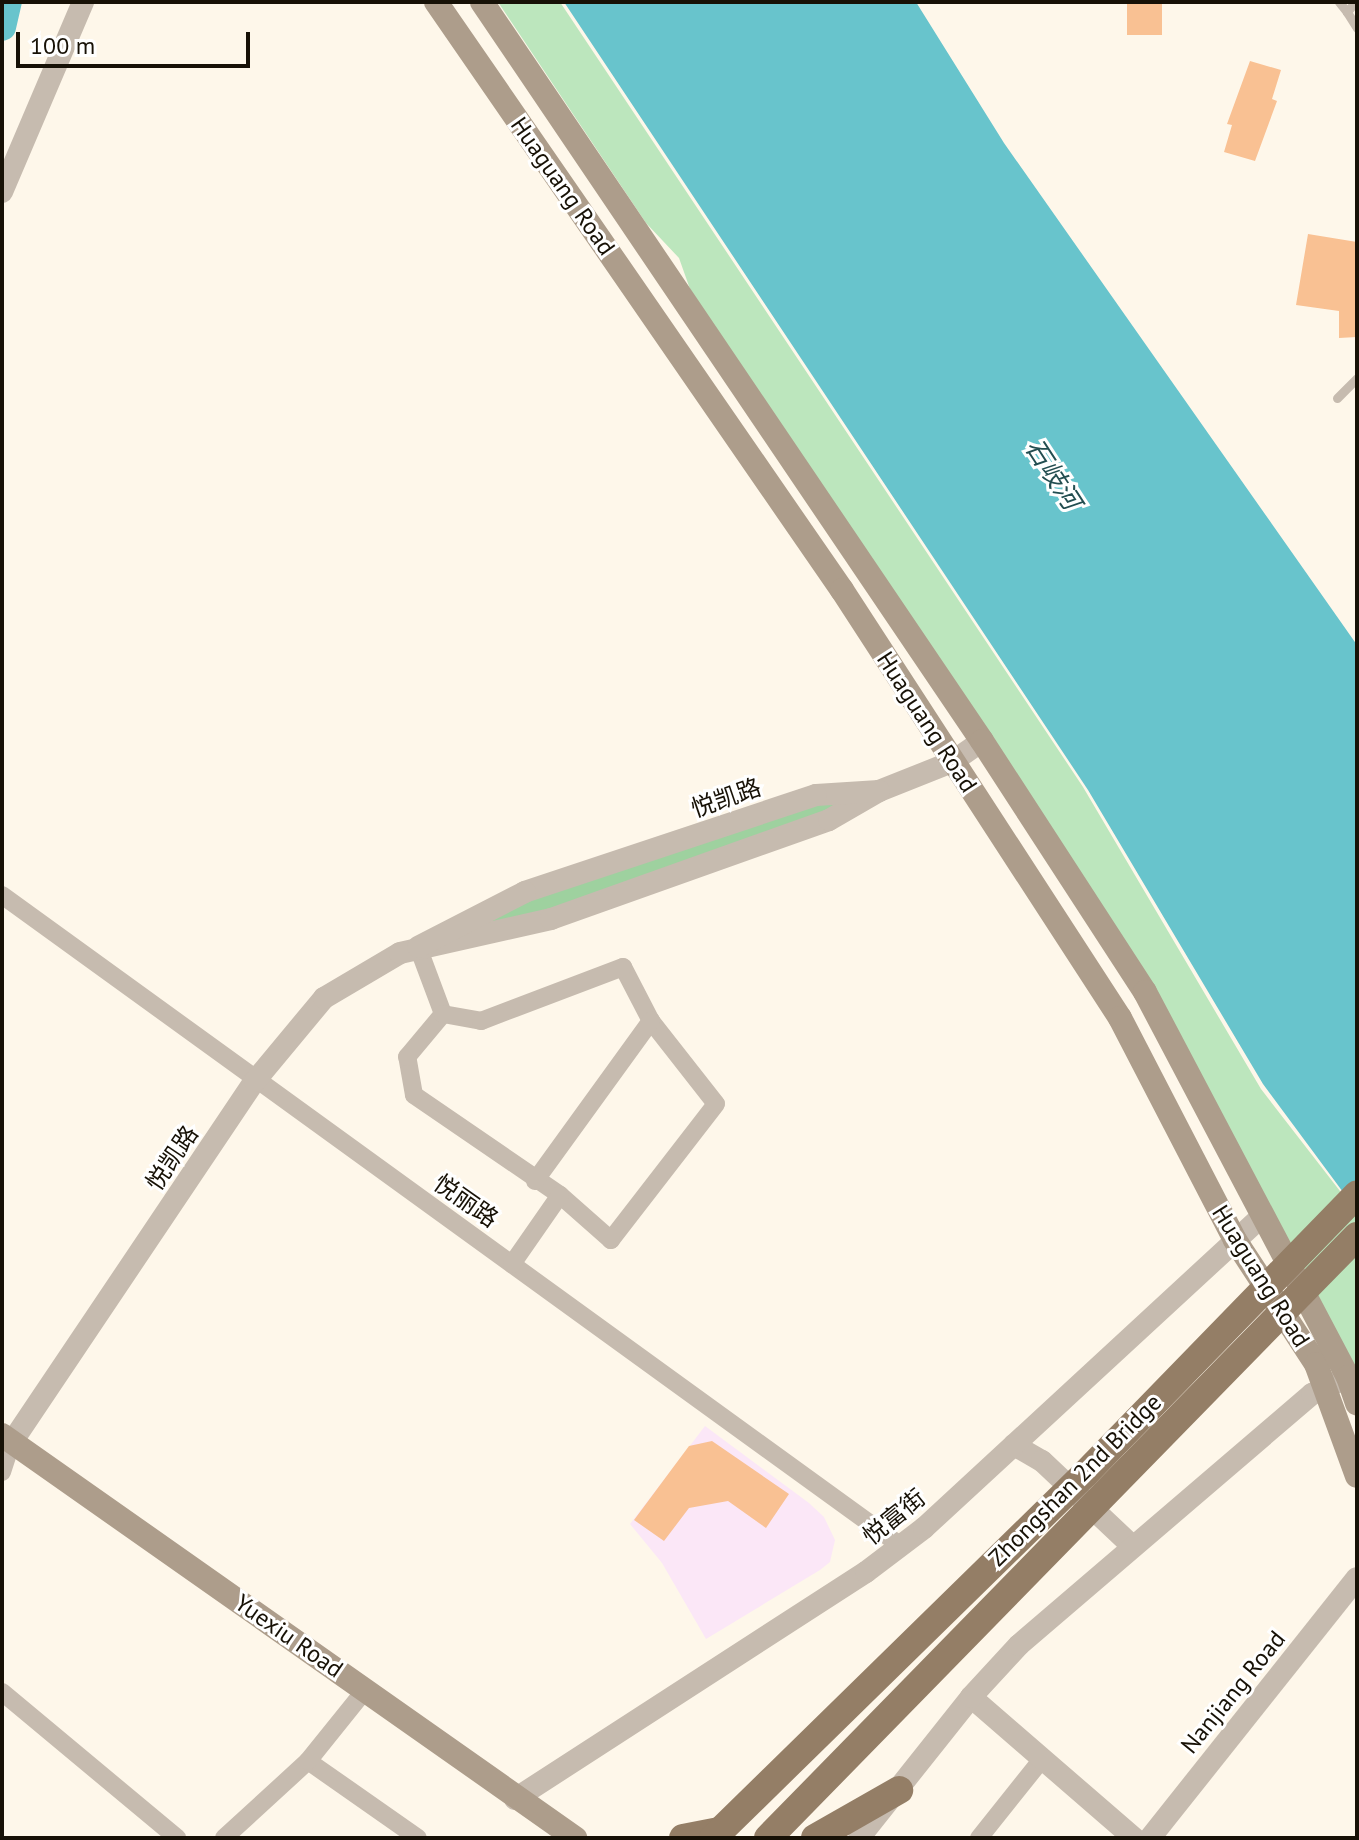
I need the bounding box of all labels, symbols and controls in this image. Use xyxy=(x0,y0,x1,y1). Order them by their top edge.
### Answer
scale bar xyxy=(20,16,254,66)
text: 100 m xyxy=(30,30,95,61)
street label: Huaguang Road xyxy=(505,111,621,261)
water label: 石岐河 xyxy=(1019,433,1087,515)
street label: Huaguang Road xyxy=(871,646,983,798)
street label: 悦凯路 xyxy=(687,773,765,823)
street label: 悦凯路 xyxy=(140,1120,204,1196)
street label: 悦丽路 xyxy=(428,1169,504,1233)
street label: Huaguang Road xyxy=(1206,1200,1316,1352)
street label: Zhongshan 2nd Bridge xyxy=(983,1388,1167,1572)
street label: 悦富街 xyxy=(857,1483,931,1551)
street label: Yuexiu Road xyxy=(229,1588,349,1684)
street label: Nanjiang Road xyxy=(1175,1625,1291,1759)

